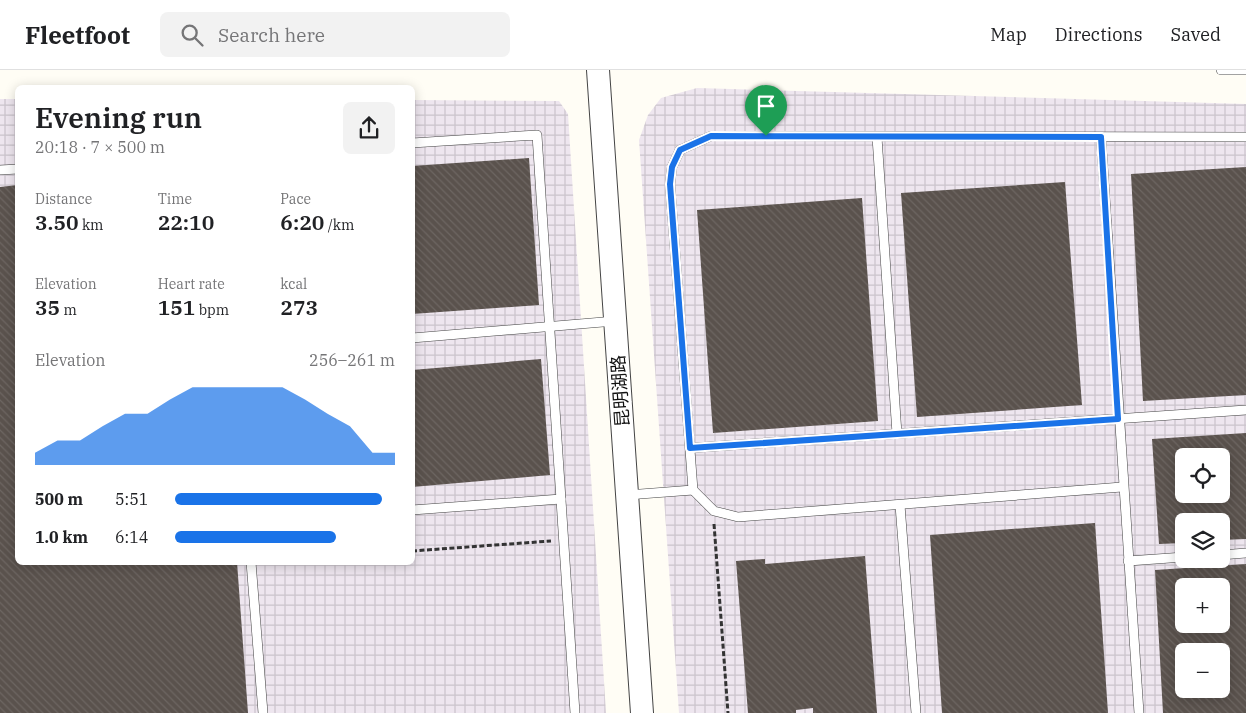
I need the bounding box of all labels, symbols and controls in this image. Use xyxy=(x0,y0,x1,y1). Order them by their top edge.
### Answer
search box xyxy=(160,12,510,57)
text: Fleetfoot xyxy=(25,19,130,51)
icon: search xyxy=(178,21,206,49)
text: Search here xyxy=(218,23,325,47)
text: Map xyxy=(990,23,1027,46)
text: Directions xyxy=(1055,23,1143,46)
text: Saved xyxy=(1171,23,1221,46)
pin xyxy=(745,85,787,136)
icon: arrive xyxy=(752,92,780,120)
text: Evening run xyxy=(35,99,202,136)
button: share xyxy=(343,102,395,154)
text: 20:18 · 7 × 500 m xyxy=(35,137,165,157)
text: Distance xyxy=(35,190,92,208)
text: Time xyxy=(158,190,192,208)
text: Pace xyxy=(280,190,311,208)
text: 3.50 xyxy=(35,208,79,236)
text: 22:10 xyxy=(158,208,214,236)
text: 6:20 xyxy=(280,208,324,236)
text: km xyxy=(79,216,103,234)
text: /km xyxy=(324,216,354,234)
text: Elevation xyxy=(35,275,97,293)
text: Heart rate xyxy=(158,275,225,293)
text: kcal xyxy=(280,275,307,293)
text: 35 xyxy=(35,293,60,321)
text: 151 xyxy=(158,293,195,321)
text: 273 xyxy=(280,293,318,321)
text: m xyxy=(60,301,77,319)
text: bpm xyxy=(195,301,229,319)
text: Elevation xyxy=(35,350,105,370)
text: 256–261 m xyxy=(309,350,395,370)
street label: 昆明湖路 xyxy=(606,354,634,428)
map controls xyxy=(1175,448,1230,698)
button: locate xyxy=(1175,448,1230,503)
text: 500 m xyxy=(35,489,83,509)
text: 5:51 xyxy=(115,489,148,509)
button: layers xyxy=(1175,513,1230,568)
text: 1.0 km xyxy=(35,527,88,547)
text: 6:14 xyxy=(115,527,148,547)
button: + xyxy=(1175,578,1230,633)
button: − xyxy=(1175,643,1230,698)

